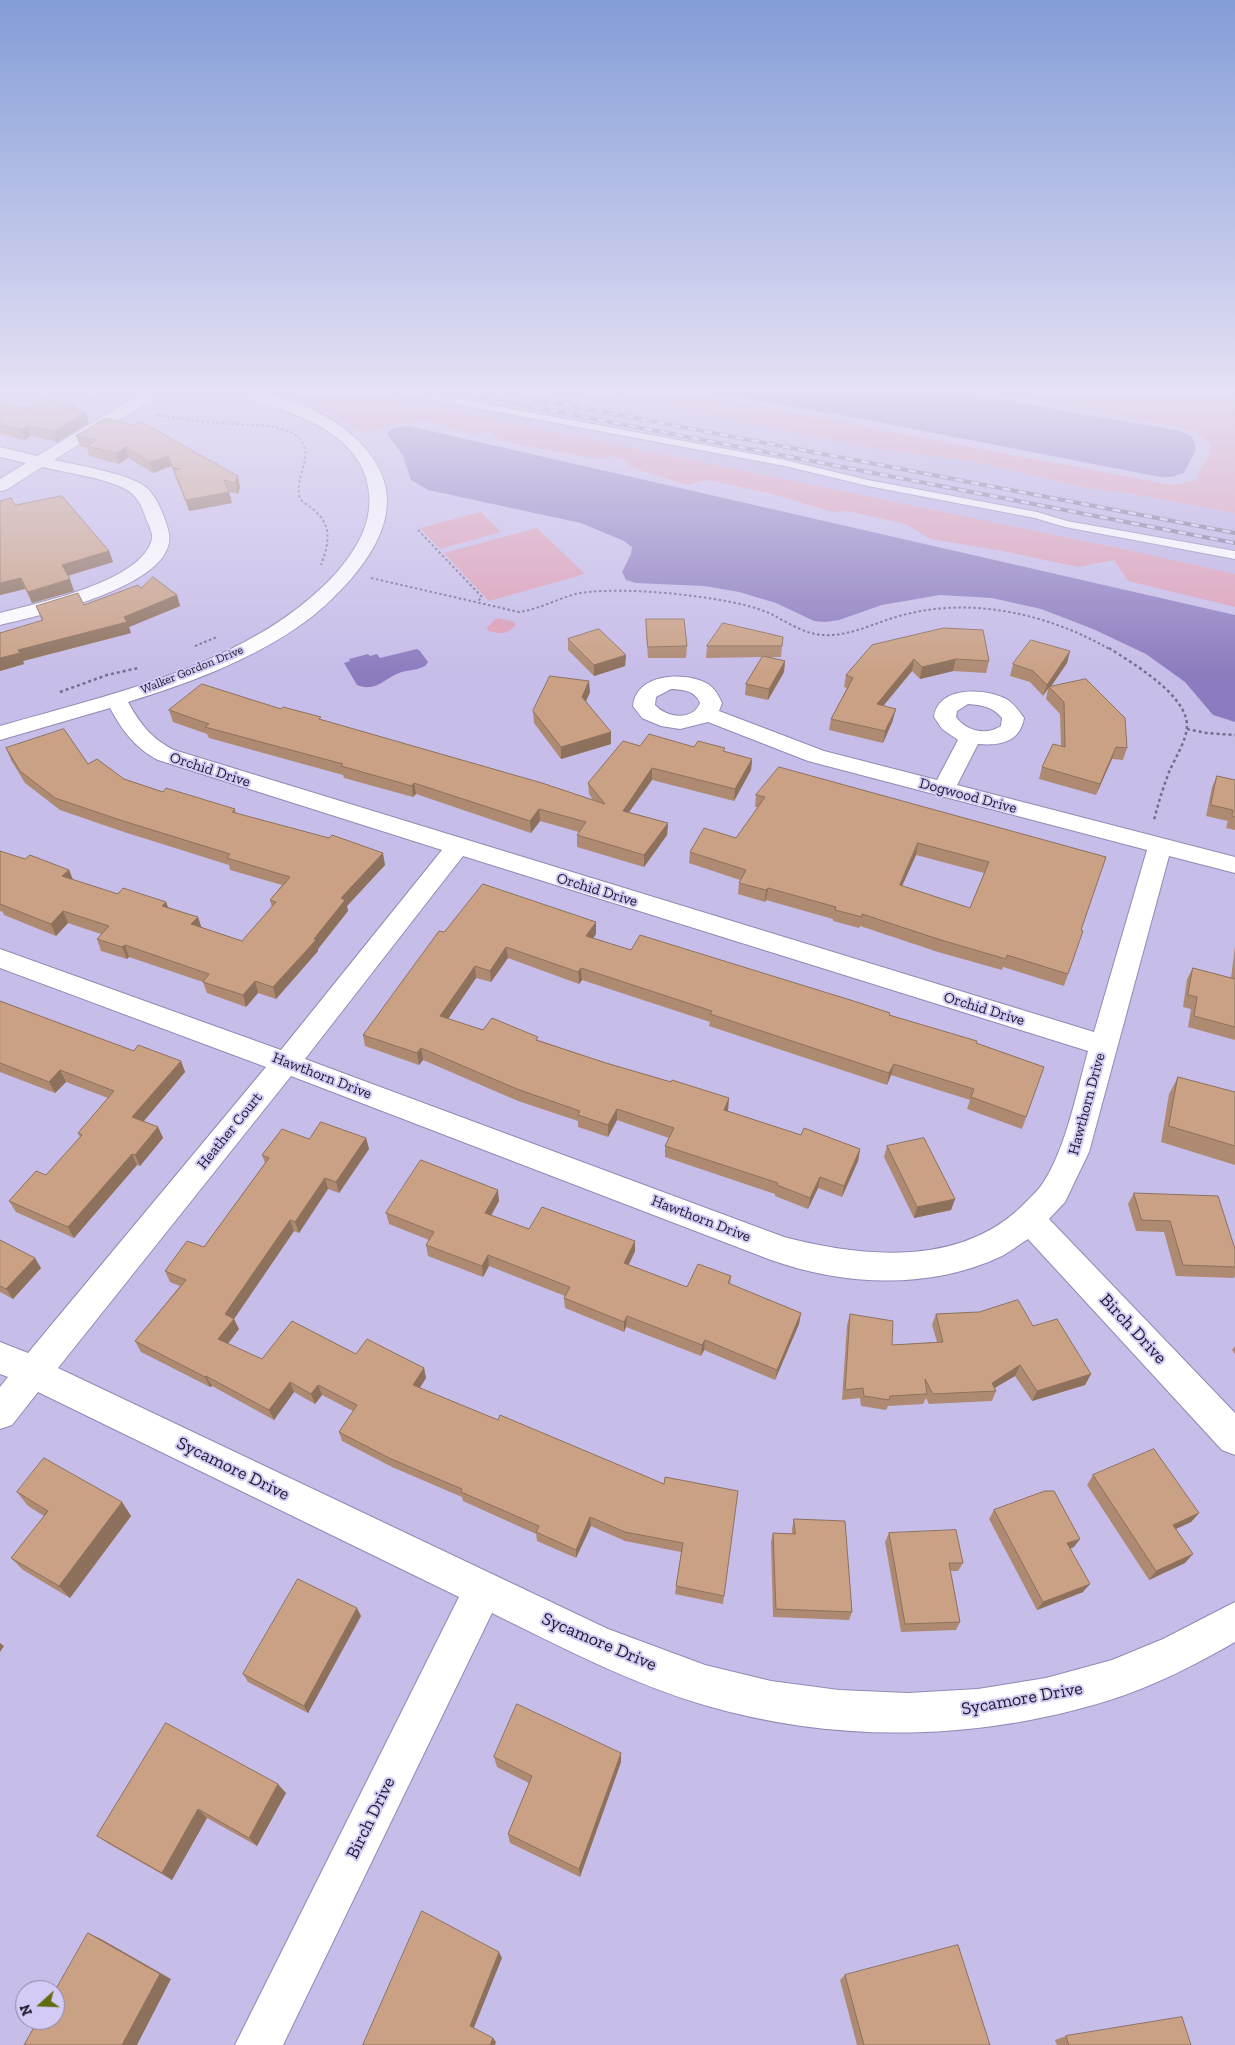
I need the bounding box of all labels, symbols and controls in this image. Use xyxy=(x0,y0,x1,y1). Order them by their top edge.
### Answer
street label: Walker Gordon Drive xyxy=(139,643,245,697)
street label: Orchid Drive xyxy=(167,749,253,791)
street label: Dogwood Drive xyxy=(917,774,1019,818)
street label: Orchid Drive xyxy=(554,869,640,911)
street label: Orchid Drive xyxy=(941,988,1027,1030)
street label: Hawthorn Drive xyxy=(270,1049,374,1103)
street label: Hawthorn Drive xyxy=(1065,1051,1109,1157)
street label: Heather Court xyxy=(194,1089,266,1173)
street label: Hawthorn Drive xyxy=(649,1192,753,1246)
street label: Birch Drive xyxy=(1095,1289,1171,1369)
street label: Sycamore Drive xyxy=(173,1432,293,1506)
street label: Sycamore Drive xyxy=(538,1608,660,1676)
street label: Sycamore Drive xyxy=(960,1678,1084,1720)
street label: Birch Drive xyxy=(342,1774,400,1862)
north arrow xyxy=(15,1980,65,2030)
text: N xyxy=(17,2002,36,2018)

